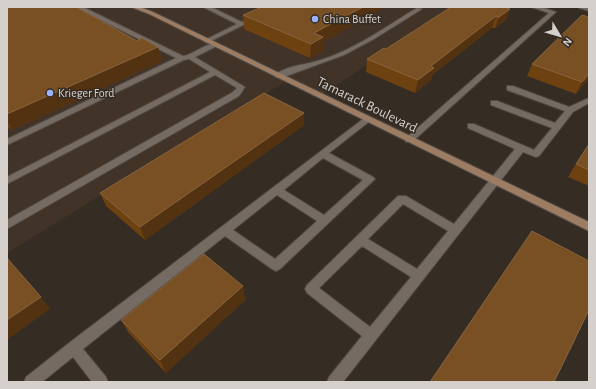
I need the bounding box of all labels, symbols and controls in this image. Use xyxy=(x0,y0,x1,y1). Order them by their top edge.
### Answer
place label: China Buffet xyxy=(323,13,381,25)
marker: China Buffet xyxy=(310,14,320,24)
north arrow xyxy=(540,16,580,56)
text: N xyxy=(561,35,574,48)
street label: Tamarack Boulevard xyxy=(315,75,419,135)
place label: Krieger Ford xyxy=(58,87,115,99)
marker: Krieger Ford xyxy=(45,88,55,98)

